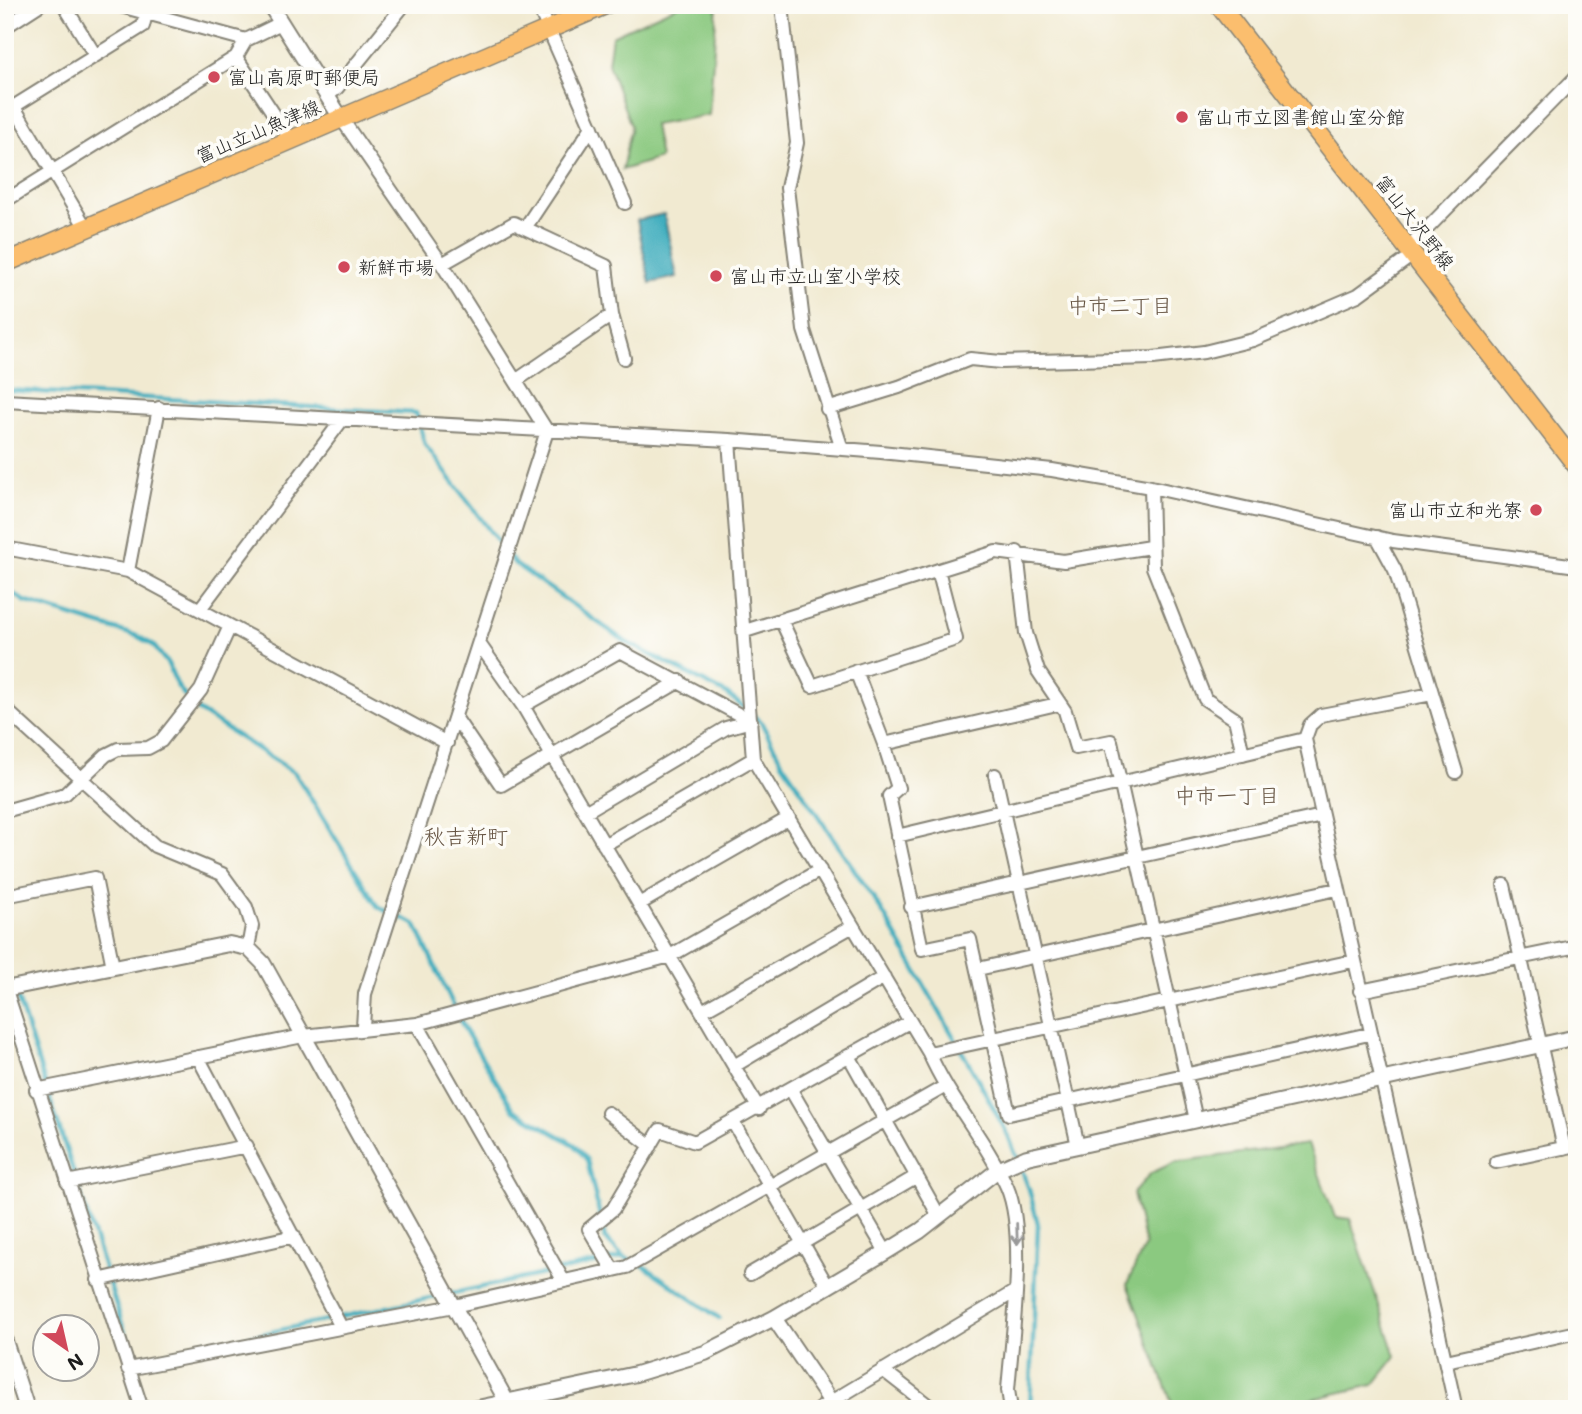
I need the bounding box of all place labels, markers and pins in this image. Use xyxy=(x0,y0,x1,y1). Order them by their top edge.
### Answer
place label: 富山高原町郵便局 xyxy=(228,64,380,89)
marker: 富山高原町郵便局 xyxy=(206,69,222,85)
place label: 富山市立図書館山室分館 xyxy=(1196,104,1405,129)
marker: 富山市立図書館山室分館 xyxy=(1174,109,1190,125)
place label: 新鮮市場 xyxy=(358,254,434,279)
marker: 新鮮市場 xyxy=(336,259,352,275)
place label: 富山市立山室小学校 xyxy=(730,263,901,288)
marker: 富山市立山室小学校 xyxy=(708,268,724,284)
place label: 富山市立和光寮 xyxy=(1389,497,1522,522)
marker: 富山市立和光寮 xyxy=(1528,502,1544,518)

